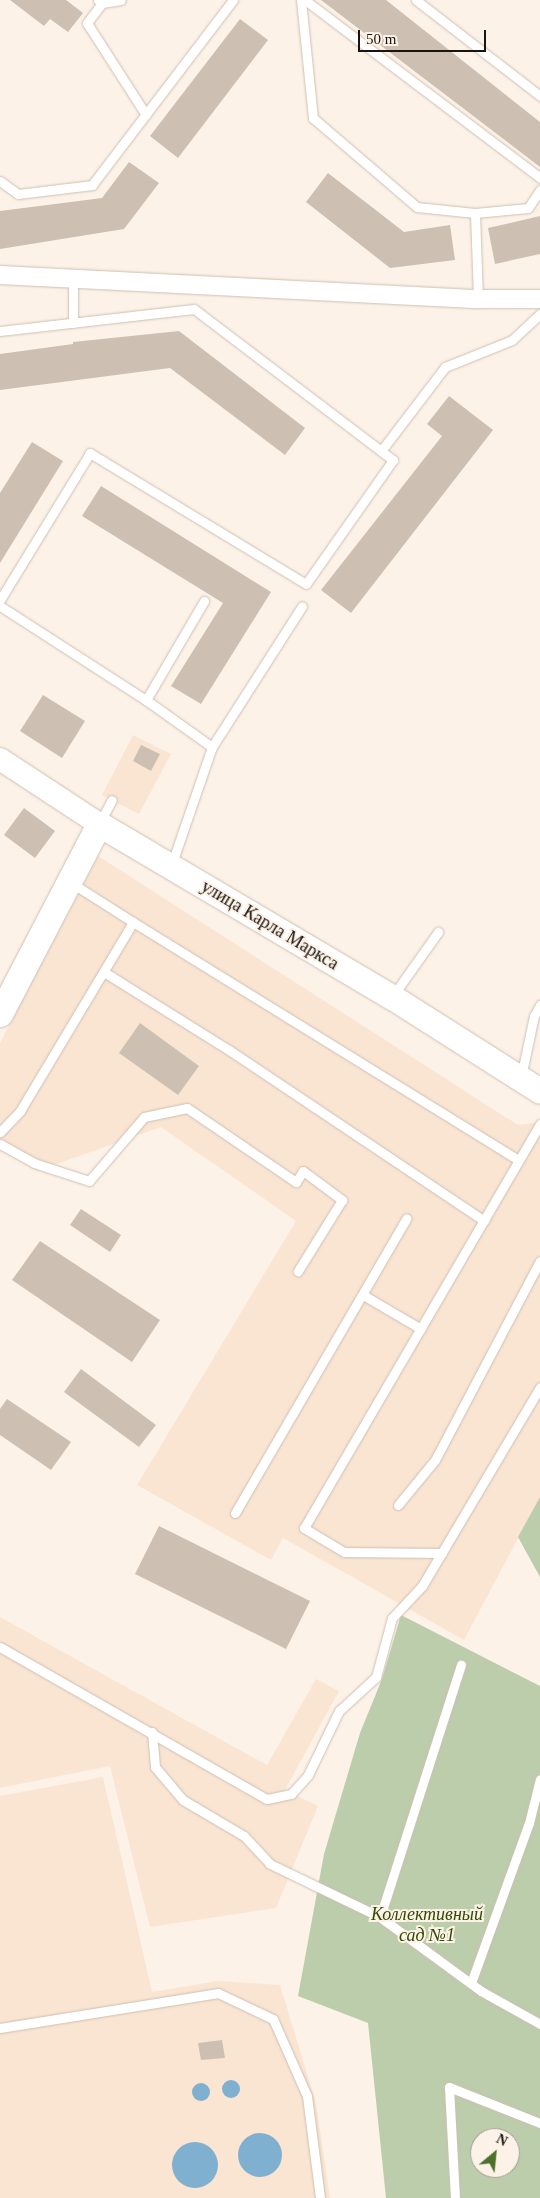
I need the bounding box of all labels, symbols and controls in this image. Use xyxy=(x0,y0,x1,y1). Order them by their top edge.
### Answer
scale bar xyxy=(360,20,488,52)
text: 50 m xyxy=(366,31,396,47)
street label: улица Карла Маркса xyxy=(197,875,343,975)
park label: Коллективный сад №1 xyxy=(371,1904,483,1946)
north arrow xyxy=(470,2128,520,2178)
text: N xyxy=(494,2131,510,2149)

